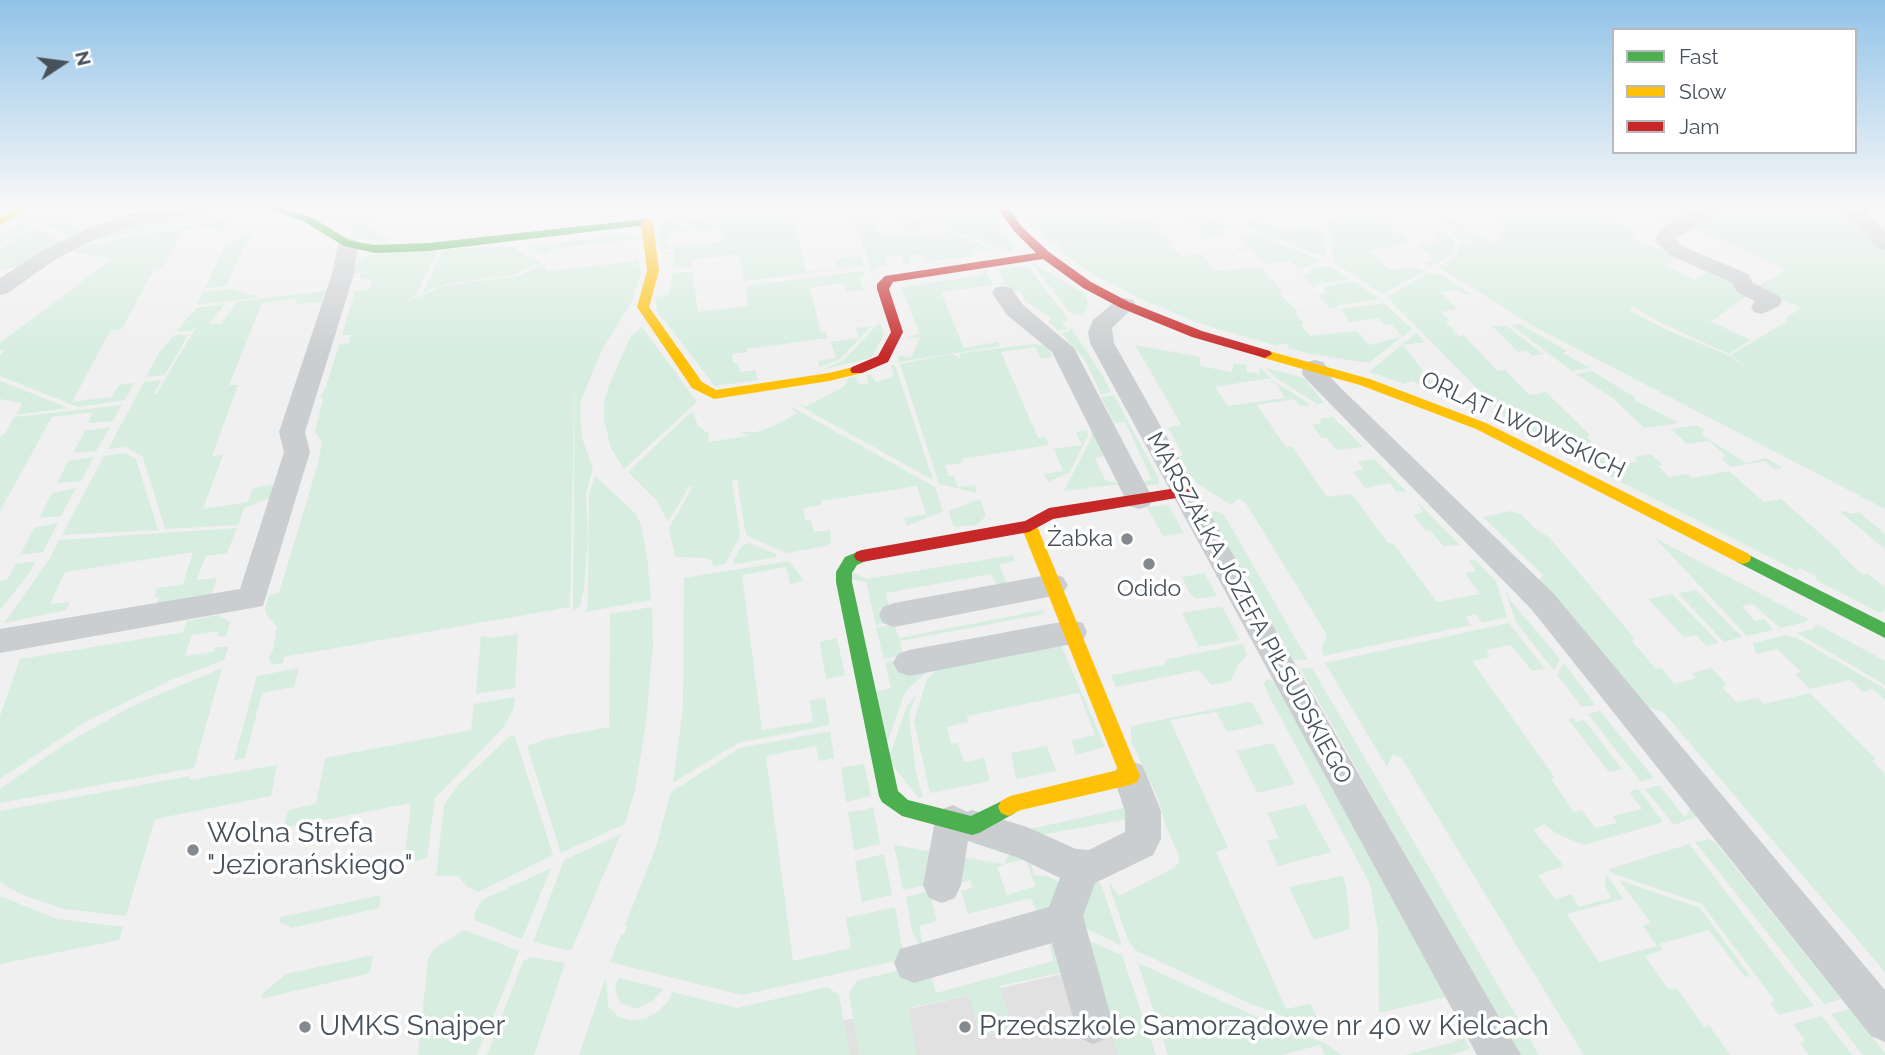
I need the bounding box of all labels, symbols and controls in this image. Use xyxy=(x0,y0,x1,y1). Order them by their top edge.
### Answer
north arrow xyxy=(28,28,98,98)
legend xyxy=(1612,28,1857,154)
text: Fast xyxy=(1679,44,1719,69)
text: N xyxy=(71,49,96,68)
text: Slow xyxy=(1679,79,1727,104)
text: Jam xyxy=(1679,114,1720,139)
street label: ORLĄT LWOWSKICH xyxy=(1417,366,1629,484)
street label: MARSZAŁKA JÓZEFA PIŁSUDSKIEGO xyxy=(1141,427,1357,789)
place label: Żabka xyxy=(1047,525,1113,553)
marker: Żabka xyxy=(1119,531,1135,547)
marker: Odido xyxy=(1141,556,1157,572)
place label: Odido xyxy=(1117,575,1181,603)
place label: Wolna Strefa "Jeziorańskiego" xyxy=(207,817,413,883)
marker: Wolna Strefa "Jeziorańskiego" xyxy=(185,842,201,858)
place label: UMKS Snajper xyxy=(319,1010,505,1044)
place label: Przedszkole Samorządowe nr 40 w Kielcach xyxy=(979,1010,1549,1044)
marker: UMKS Snajper xyxy=(297,1019,313,1035)
marker: Przedszkole Samorządowe nr 40 w Kielcach xyxy=(957,1019,973,1035)

